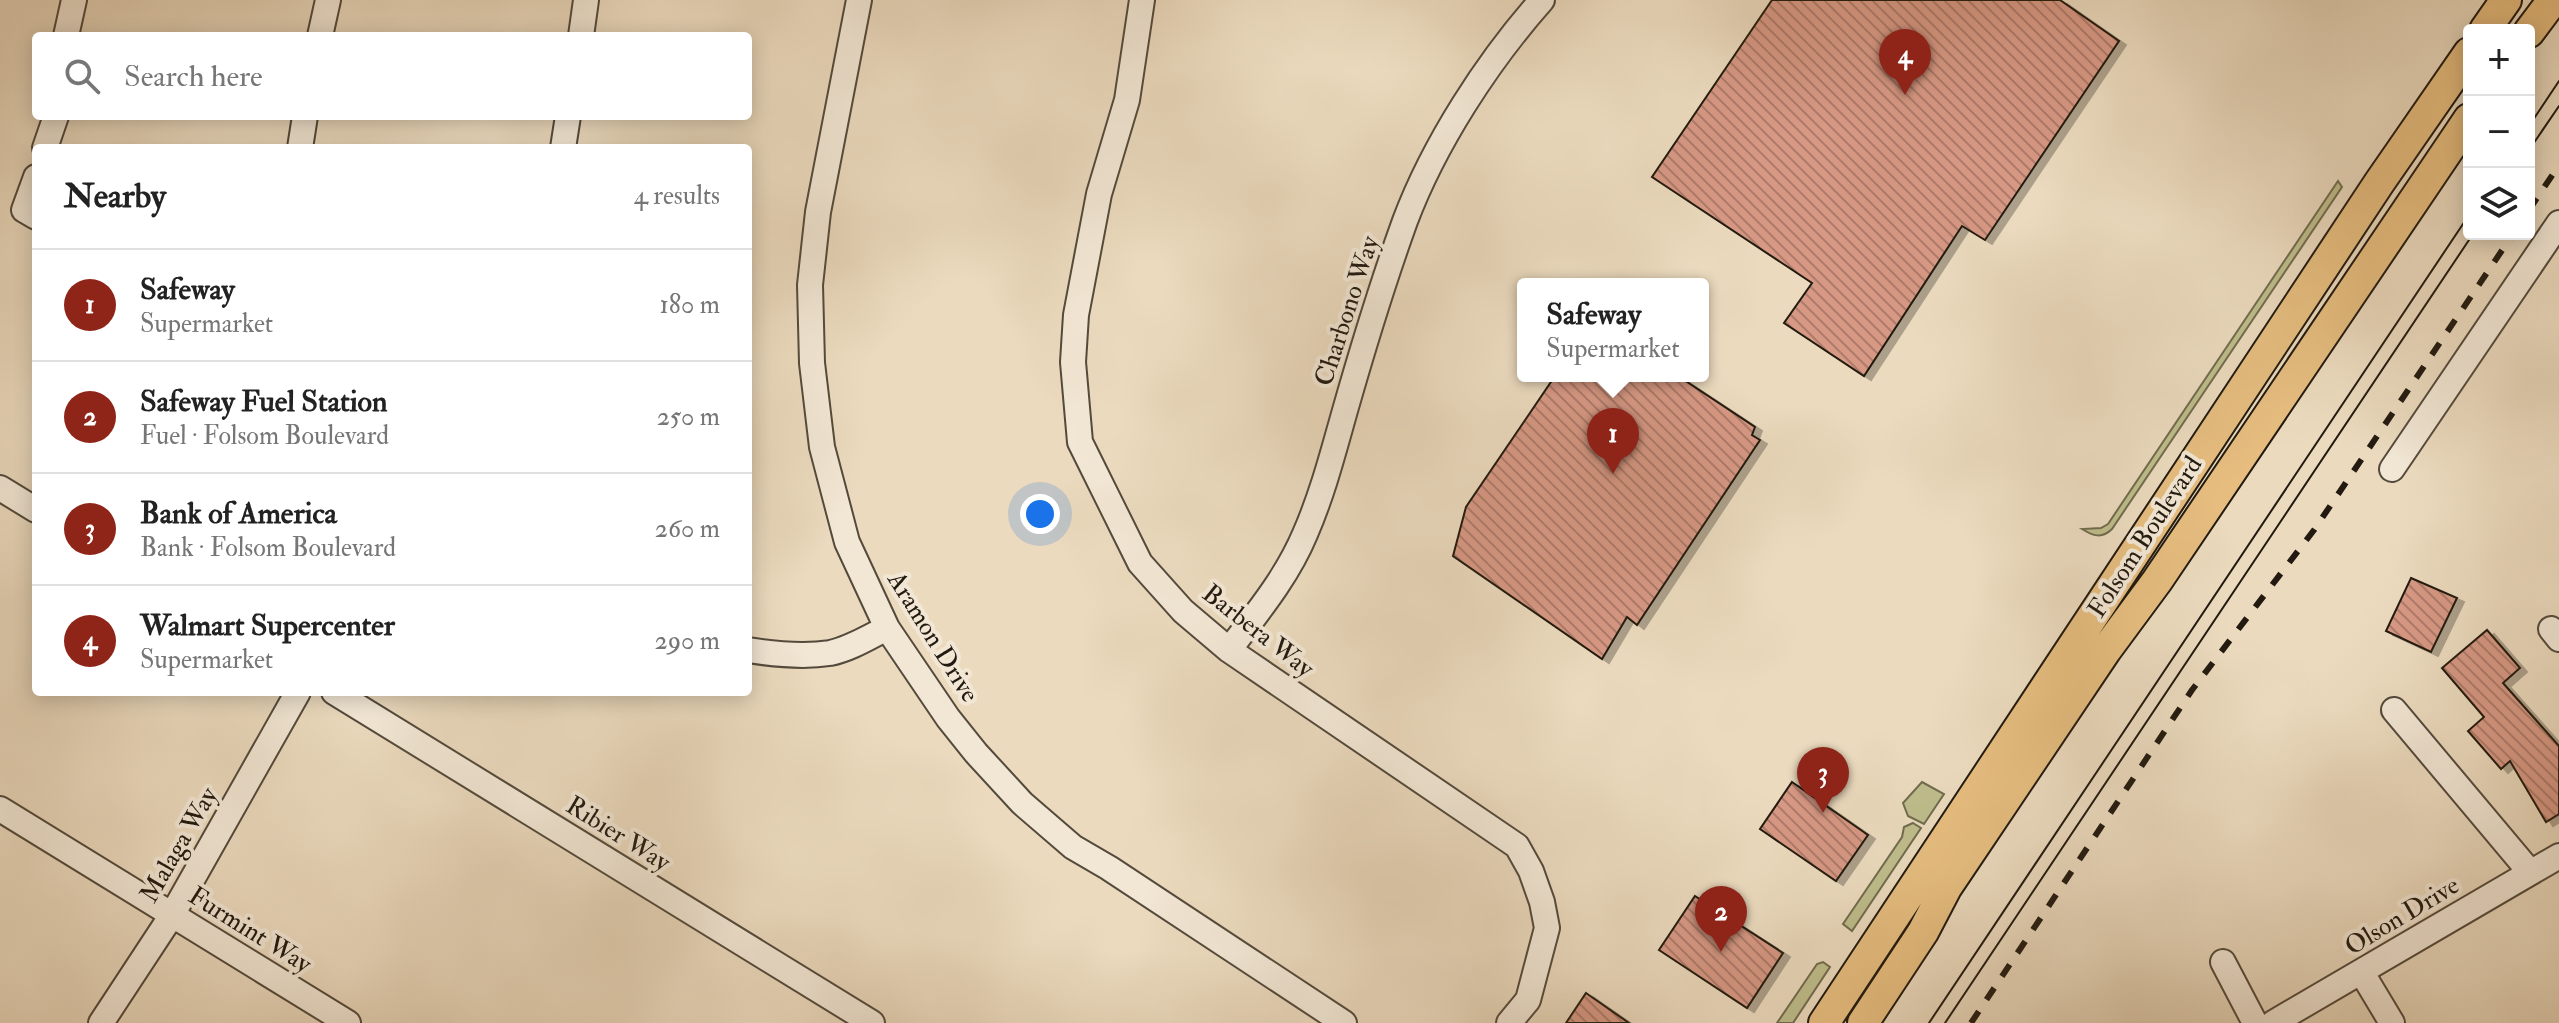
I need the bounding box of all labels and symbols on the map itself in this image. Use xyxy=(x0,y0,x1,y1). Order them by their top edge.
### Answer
pin: 4 xyxy=(1879,29,1931,95)
street label: Charbono Way xyxy=(1308,231,1386,390)
pin: 1 xyxy=(1587,408,1639,474)
street label: Folsom Boulevard xyxy=(2081,450,2209,624)
your location xyxy=(1020,494,1060,534)
street label: Aramon Drive xyxy=(880,565,986,708)
street label: Barbera Way xyxy=(1196,577,1321,685)
pin: 3 xyxy=(1797,747,1849,813)
street label: Malaga Way xyxy=(133,781,225,908)
street label: Ribier Way xyxy=(560,789,677,879)
street label: Olson Drive xyxy=(2339,869,2465,963)
street label: Furmint Way xyxy=(183,880,318,981)
pin: 2 xyxy=(1695,886,1747,952)

